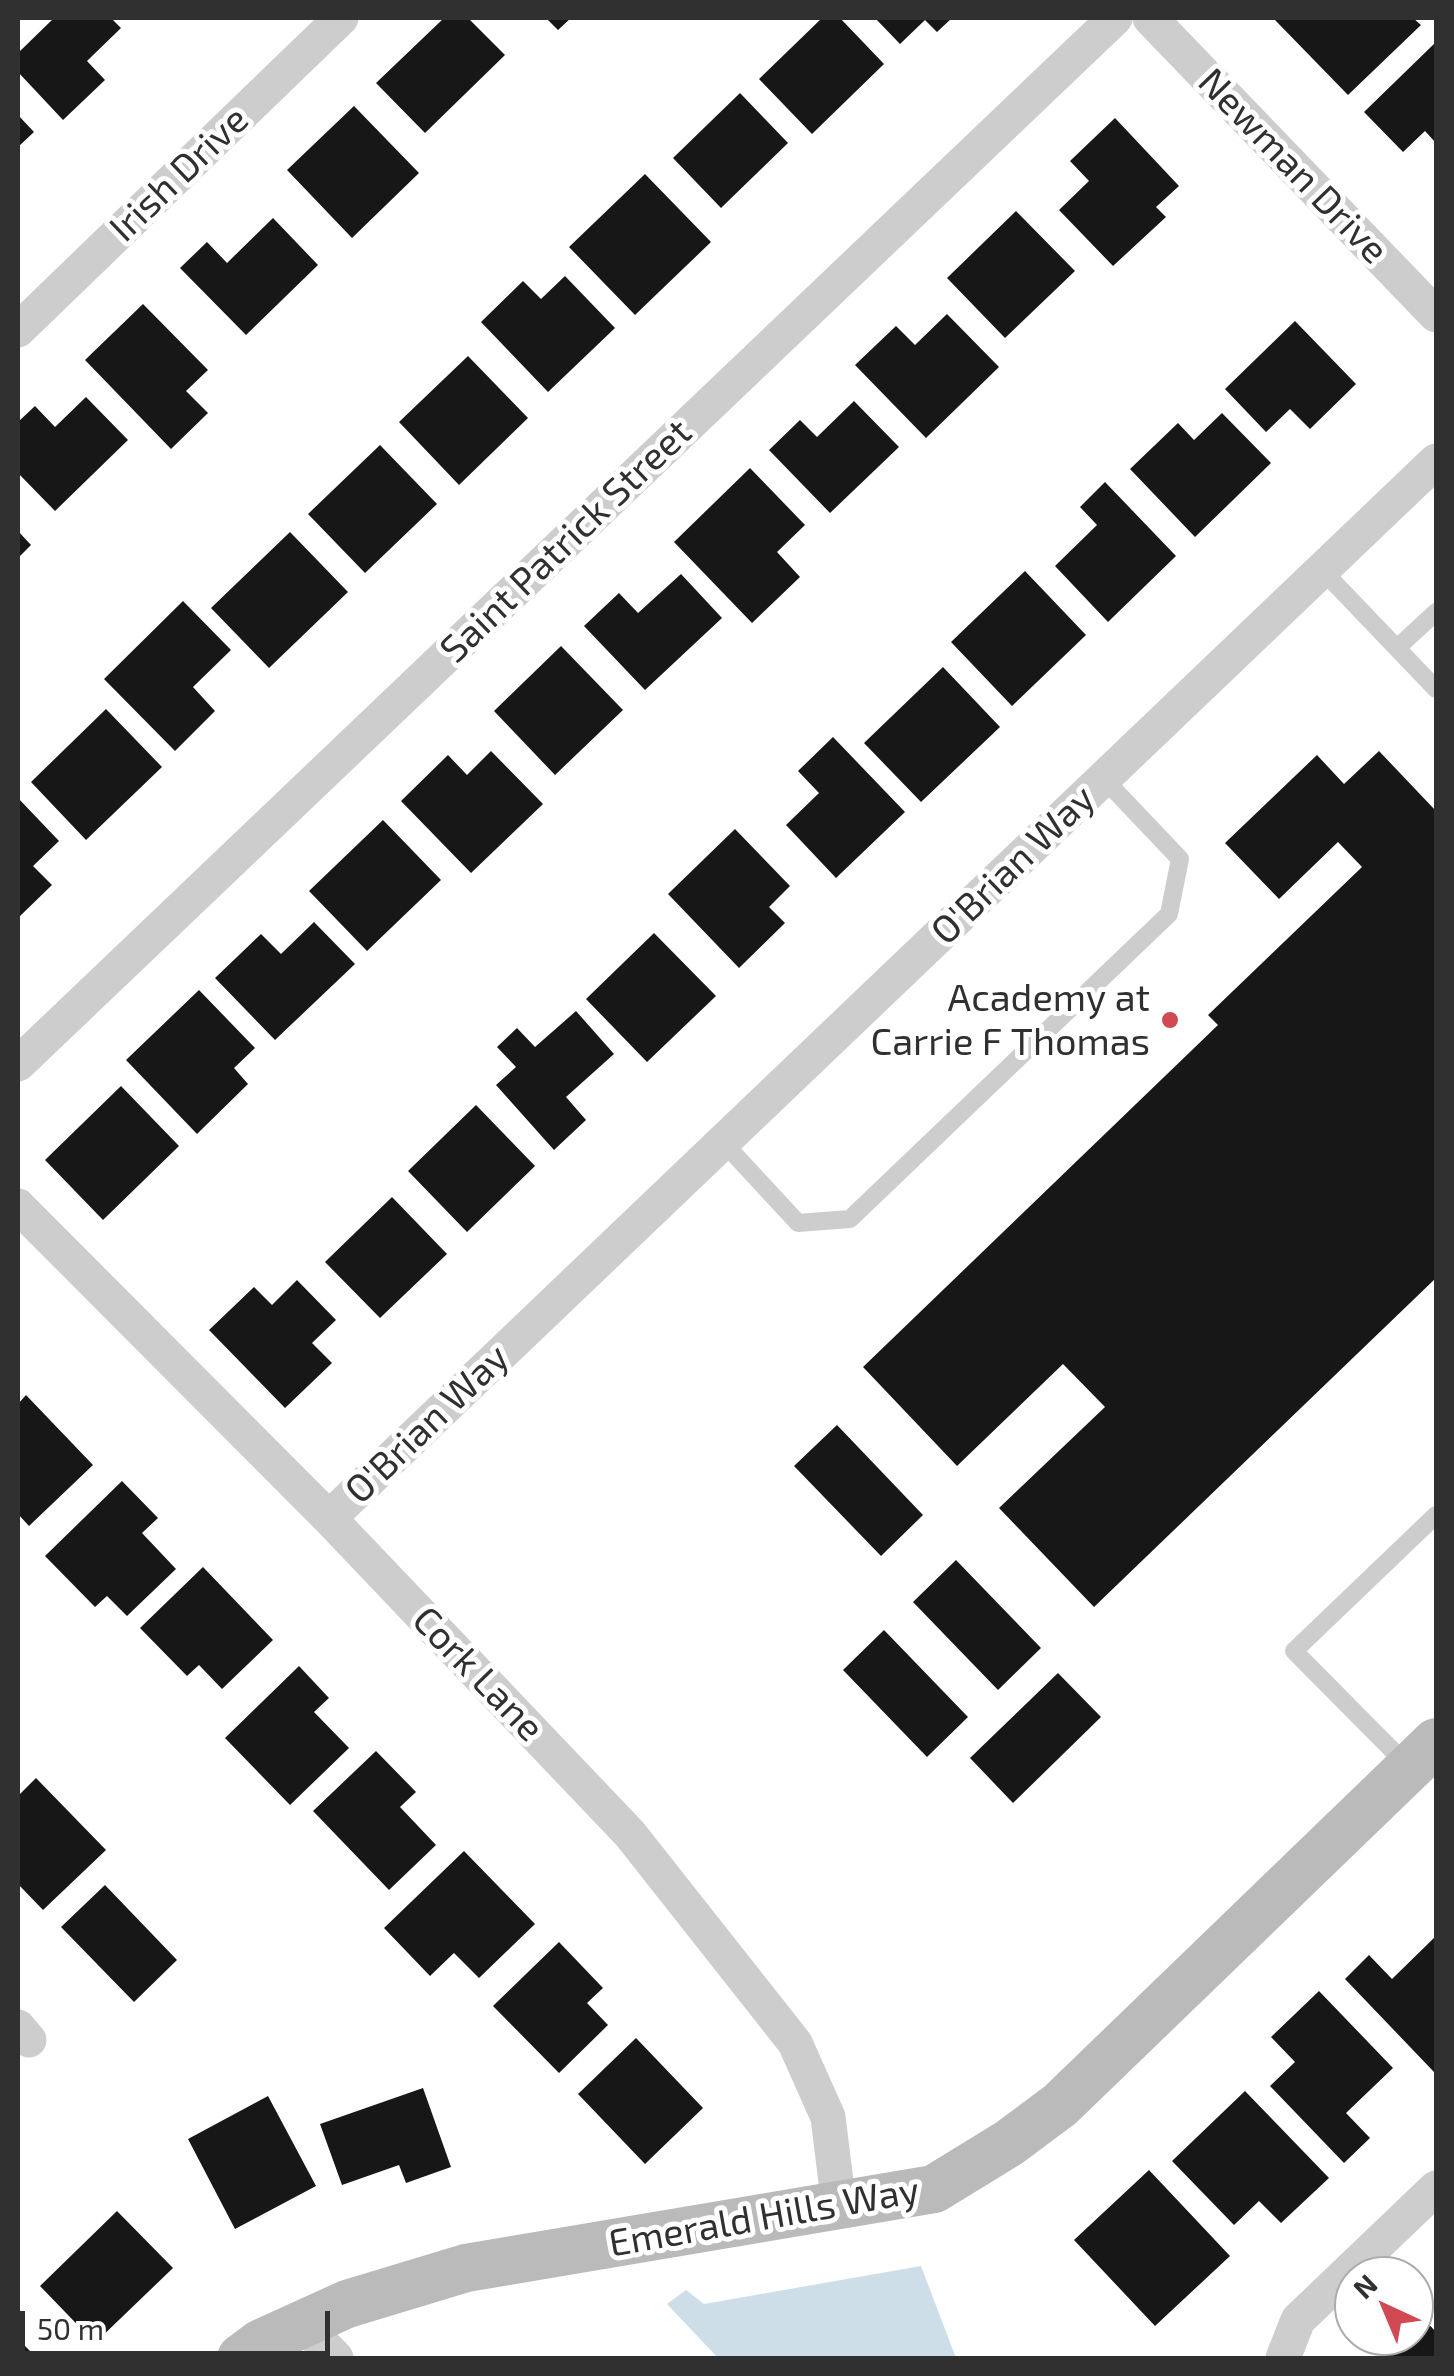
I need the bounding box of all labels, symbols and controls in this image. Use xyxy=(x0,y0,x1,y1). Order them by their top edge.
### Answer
street label: Newman Drive xyxy=(1189,59,1397,273)
street label: Irish Drive xyxy=(100,97,258,251)
street label: Saint Patrick Street xyxy=(431,410,701,672)
street label: O'Brian Way xyxy=(922,776,1104,954)
place label: Academy at Carrie F Thomas xyxy=(871,975,1150,1064)
marker: Academy at Carrie F Thomas xyxy=(1159,1009,1181,1031)
street label: O'Brian Way xyxy=(336,1335,518,1513)
street label: Cork Lane xyxy=(403,1597,553,1751)
street label: Emerald Hills Way xyxy=(605,2167,923,2267)
north arrow xyxy=(1334,2256,1434,2356)
text: N xyxy=(1345,2267,1384,2305)
scale bar xyxy=(25,2291,335,2353)
text: 50 m xyxy=(37,2310,104,2346)

